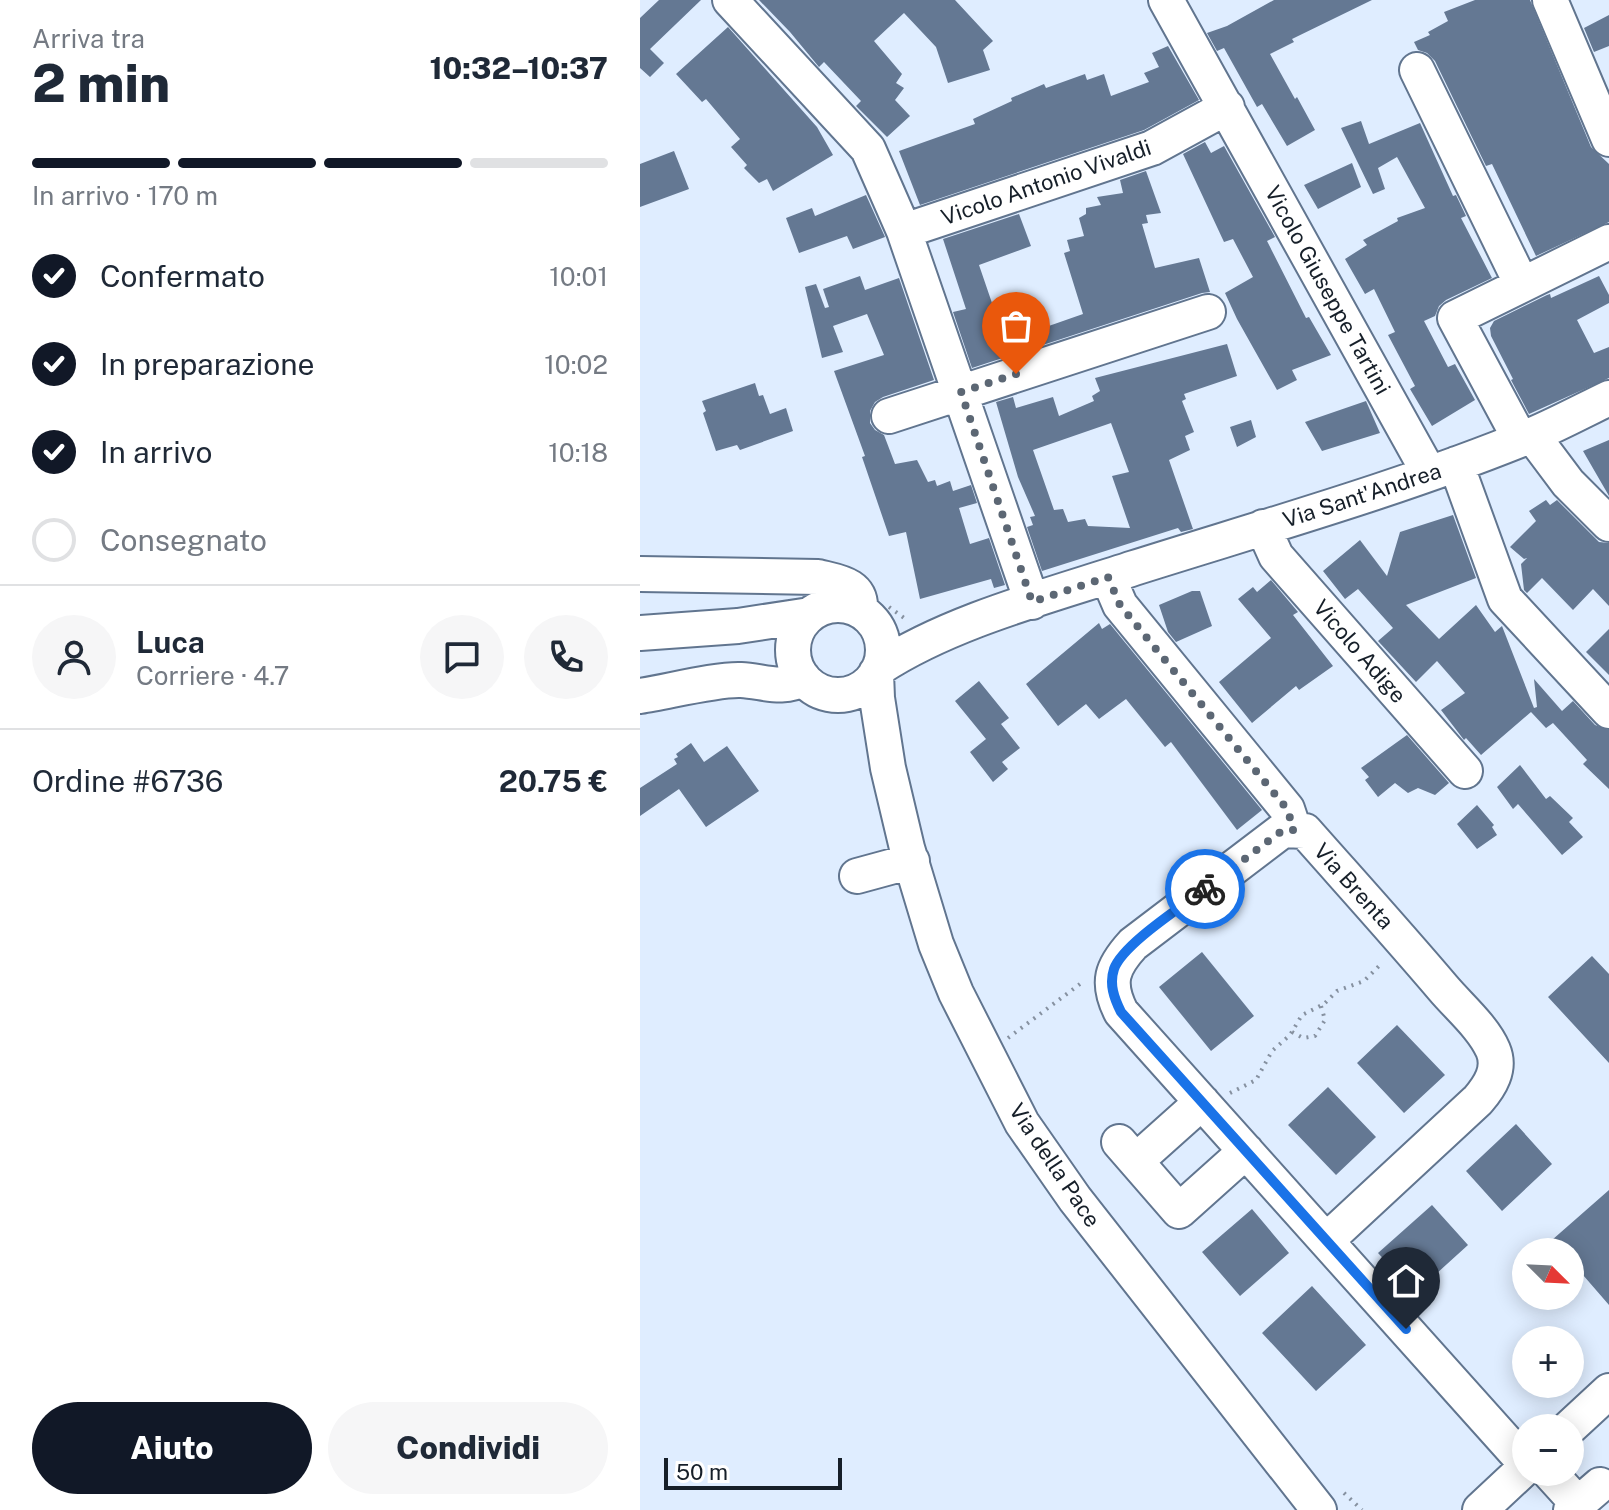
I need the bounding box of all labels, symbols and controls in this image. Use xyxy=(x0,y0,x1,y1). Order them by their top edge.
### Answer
text: Arriva tra xyxy=(32,23,145,54)
text: 10:32–10:37 xyxy=(429,50,608,86)
text: 2 min xyxy=(32,53,170,114)
street label: Vicolo Antonio Vivaldi xyxy=(938,134,1154,230)
text: In arrivo · 170 m xyxy=(32,180,218,211)
street label: Vicolo Giuseppe Tartini xyxy=(1260,181,1396,399)
icon: check xyxy=(32,254,76,298)
text: Confermato xyxy=(100,258,265,294)
text: 10:01 xyxy=(549,261,608,292)
pin xyxy=(982,292,1050,374)
icon: bag xyxy=(994,304,1038,348)
icon: check xyxy=(32,342,76,386)
text: In preparazione xyxy=(100,346,315,382)
text: 10:02 xyxy=(544,349,608,380)
icon: check xyxy=(32,430,76,474)
text: In arrivo xyxy=(100,434,212,470)
text: 10:18 xyxy=(548,437,608,468)
street label: Via Sant'Andrea xyxy=(1280,457,1444,533)
text: Consegnato xyxy=(100,522,267,558)
street label: Vicolo Adige xyxy=(1308,594,1412,708)
button: person xyxy=(32,615,116,699)
button: chat xyxy=(420,615,504,699)
button: phone xyxy=(524,615,608,699)
text: Luca xyxy=(136,624,205,660)
text: Corriere · 4.7 xyxy=(136,660,290,691)
text: Ordine #6736 xyxy=(32,763,223,799)
text: 20.75 € xyxy=(499,763,608,799)
street label: Via Brenta xyxy=(1309,838,1399,934)
courier xyxy=(1165,849,1245,929)
icon: bike xyxy=(1183,867,1227,911)
street label: Via della Pace xyxy=(1004,1098,1106,1232)
north arrow xyxy=(1512,1238,1584,1310)
map controls xyxy=(1512,1238,1584,1486)
pin xyxy=(1372,1247,1440,1329)
icon: home xyxy=(1384,1259,1428,1303)
button: + xyxy=(1512,1326,1584,1398)
button: Aiuto xyxy=(32,1402,312,1494)
button: Condividi xyxy=(328,1402,608,1494)
button: − xyxy=(1512,1414,1584,1486)
scale bar xyxy=(664,1454,842,1490)
text: 50 m xyxy=(676,1459,728,1485)

